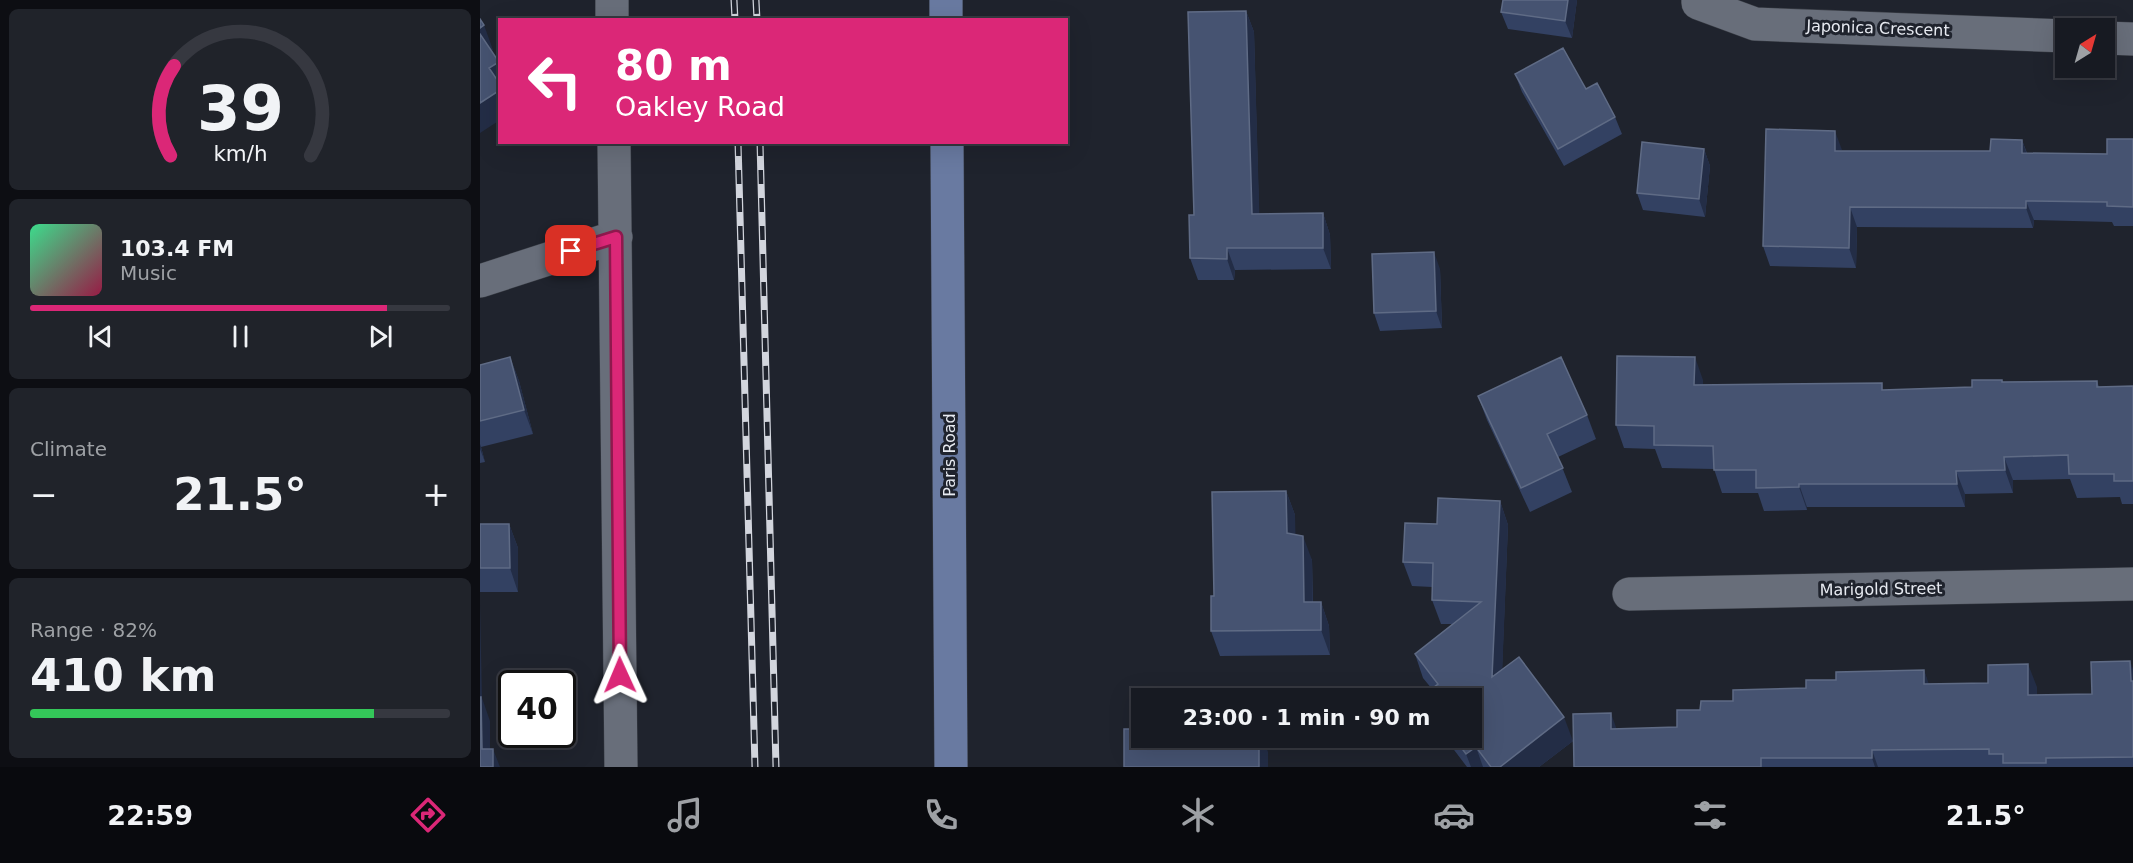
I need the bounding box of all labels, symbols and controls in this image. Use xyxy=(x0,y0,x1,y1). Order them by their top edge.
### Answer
street label: Japonica Crescent xyxy=(1805,16,1950,40)
north arrow xyxy=(2055,18,2115,78)
map controls xyxy=(2055,18,2115,78)
text: 80 m xyxy=(615,41,732,90)
icon: left xyxy=(516,42,594,120)
text: 39 xyxy=(197,72,283,145)
text: Oakley Road xyxy=(615,91,785,122)
text: km/h xyxy=(213,142,267,167)
pin xyxy=(545,225,596,276)
icon: arrive xyxy=(554,234,587,267)
text: 103.4 FM xyxy=(120,236,234,261)
text: Music xyxy=(120,261,177,285)
icon: previous xyxy=(84,320,117,353)
icon: pause xyxy=(224,320,257,353)
icon: next xyxy=(364,320,397,353)
street label: Paris Road xyxy=(940,413,959,497)
text: Climate xyxy=(30,437,107,461)
text: 21.5° xyxy=(173,468,307,521)
text: − xyxy=(30,475,58,514)
text: + xyxy=(422,475,450,514)
street label: Marigold Street xyxy=(1819,578,1943,600)
text: Range · 82% xyxy=(30,618,157,642)
position arrow xyxy=(588,643,652,707)
text: 410 km xyxy=(30,649,216,702)
speed limit sign: 40 xyxy=(498,670,576,748)
text: 23:00 · 1 min · 90 m xyxy=(1183,705,1430,730)
icon: directions xyxy=(407,794,449,836)
icon: music xyxy=(664,794,706,836)
icon: phone xyxy=(920,794,962,836)
icon: climate xyxy=(1177,794,1219,836)
icon: car xyxy=(1433,794,1475,836)
icon: filters xyxy=(1689,794,1731,836)
text: 22:59 xyxy=(107,800,193,831)
text: 21.5° xyxy=(1946,800,2026,831)

